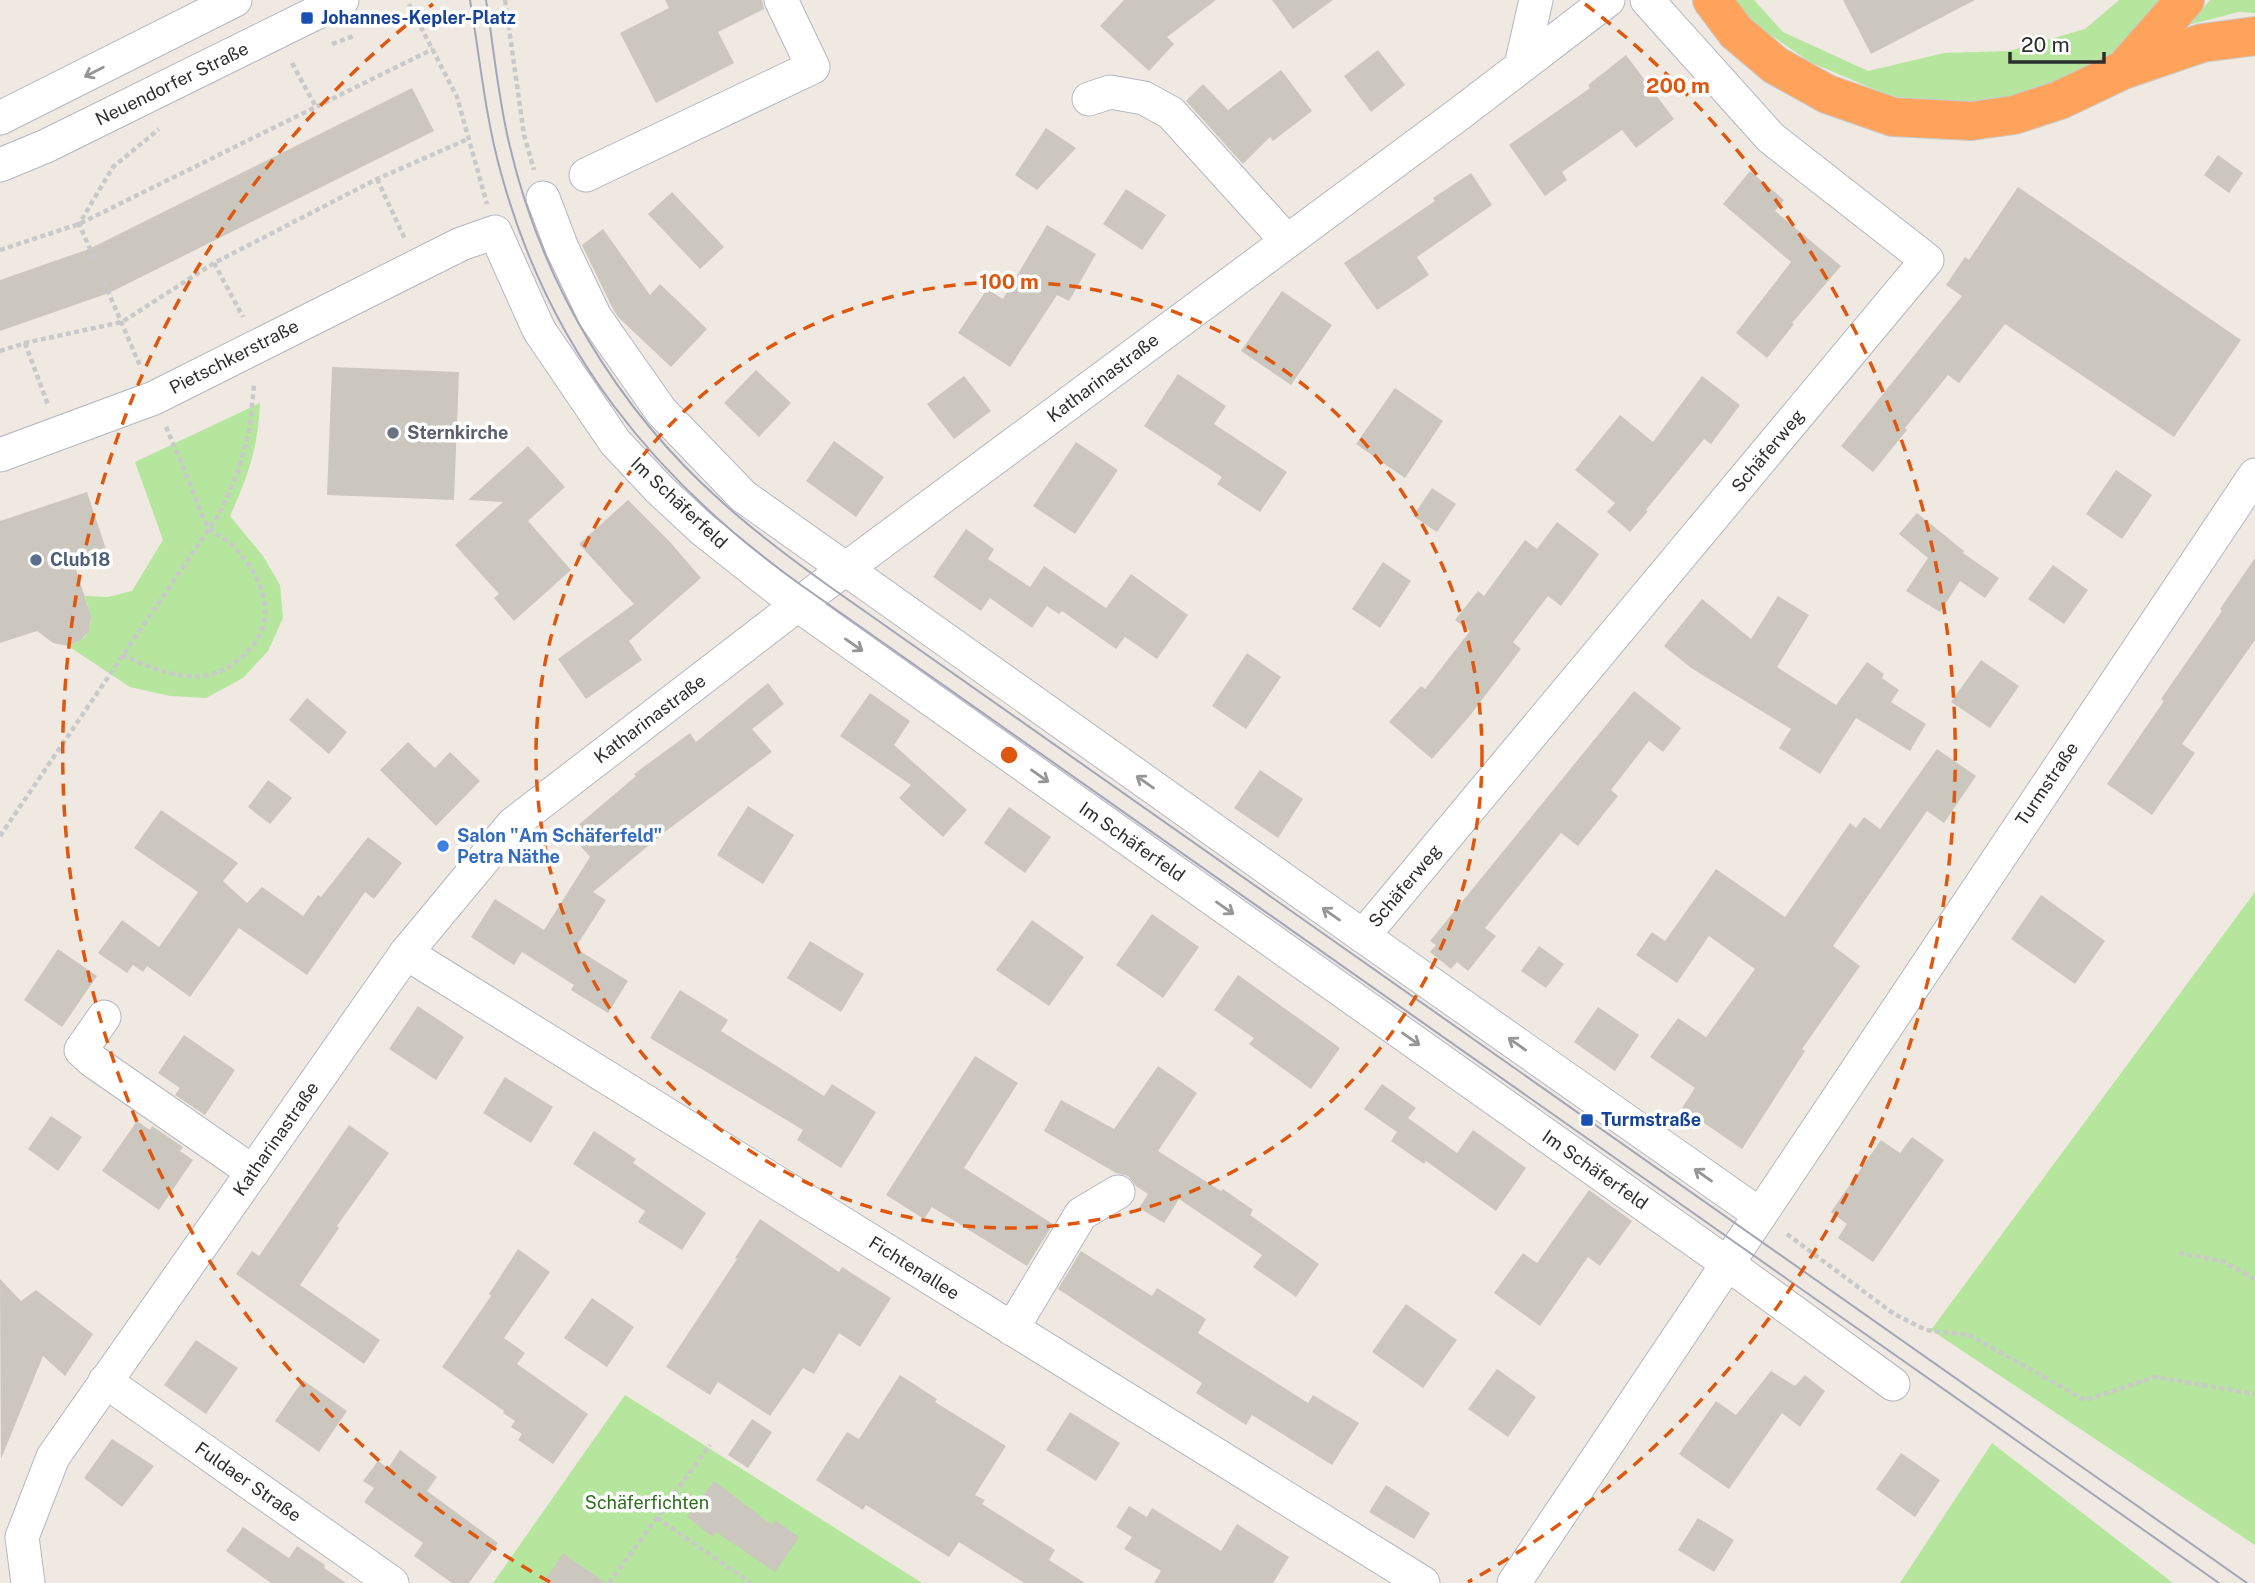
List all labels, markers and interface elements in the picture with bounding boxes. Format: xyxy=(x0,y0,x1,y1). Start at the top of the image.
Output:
place label: Johannes-Kepler-Platz xyxy=(321,7,516,28)
marker: Johannes-Kepler-Platz xyxy=(299,10,315,26)
scale bar xyxy=(2010,21,2104,65)
text: 20 m xyxy=(2021,32,2070,57)
street label: Neuendorfer Straße xyxy=(92,37,252,130)
one-way arrow xyxy=(84,65,105,79)
text: 200 m xyxy=(1646,73,1710,98)
text: 100 m xyxy=(979,269,1039,294)
street label: Pietschkerstraße xyxy=(166,315,302,398)
street label: Katharinastraße xyxy=(1043,329,1163,426)
street label: Schäferweg xyxy=(1727,405,1808,496)
place label: Sternkirche xyxy=(407,422,508,443)
marker: Sternkirche xyxy=(385,425,401,441)
street label: Im Schäferfeld xyxy=(627,453,732,553)
place label: Club18 xyxy=(50,549,110,570)
marker: Club18 xyxy=(28,552,44,568)
one-way arrow xyxy=(844,638,863,652)
street label: Katharinastraße xyxy=(590,670,710,767)
street label: Turmstraße xyxy=(2011,738,2082,829)
centre of rings xyxy=(997,743,1021,767)
one-way arrow xyxy=(1030,769,1049,783)
one-way arrow xyxy=(1136,775,1155,789)
street label: Im Schäferfeld xyxy=(1075,797,1189,886)
place label: Salon "Am Schäferfeld" Petra Näthe xyxy=(457,825,662,867)
marker: Salon "Am Schäferfeld" Petra Näthe xyxy=(435,838,451,854)
street label: Schäferweg xyxy=(1364,840,1445,931)
one-way arrow xyxy=(1215,901,1234,915)
one-way arrow xyxy=(1322,906,1341,921)
one-way arrow xyxy=(1401,1032,1420,1046)
one-way arrow xyxy=(1508,1037,1527,1051)
street label: Katharinastraße xyxy=(229,1078,323,1200)
place label: Turmstraße xyxy=(1601,1109,1701,1130)
marker: Turmstraße xyxy=(1579,1112,1595,1128)
street label: Im Schäferfeld xyxy=(1538,1125,1652,1214)
one-way arrow xyxy=(1694,1168,1713,1182)
street label: Fichtenallee xyxy=(865,1231,963,1304)
street label: Fuldaer Straße xyxy=(191,1437,305,1526)
park label: Schäferfichten xyxy=(585,1492,709,1513)

